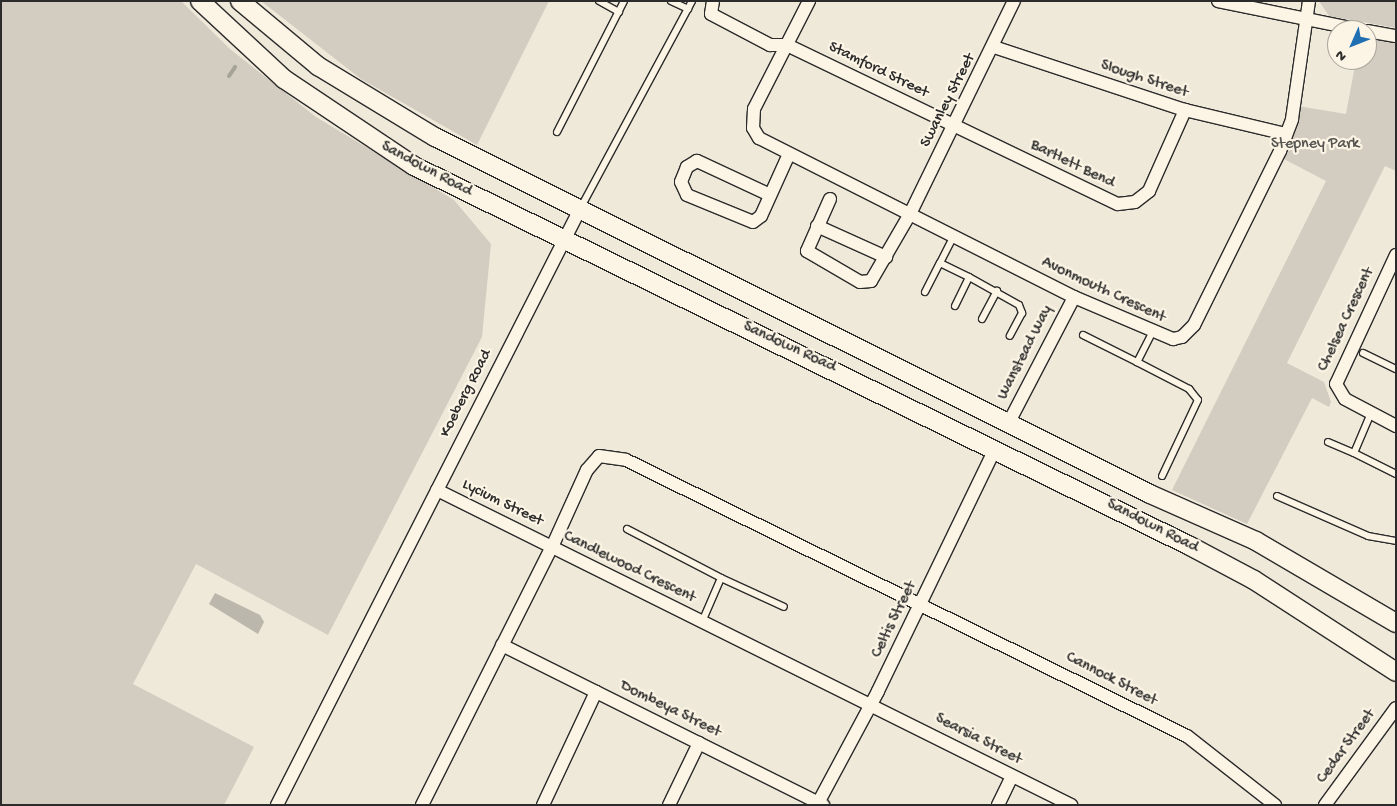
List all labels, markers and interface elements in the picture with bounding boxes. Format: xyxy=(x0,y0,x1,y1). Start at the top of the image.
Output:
north arrow xyxy=(1327,20,1377,70)
street label: Stamford Street xyxy=(825,39,931,103)
text: N xyxy=(1332,46,1351,64)
street label: Swanley Street xyxy=(917,51,981,151)
street label: Slough Street xyxy=(1098,57,1190,103)
park label: Stepney Park xyxy=(1271,135,1359,155)
street label: Bartlett Bend xyxy=(1027,136,1117,194)
street label: Sandown Road xyxy=(377,138,475,202)
street label: Avonmouth Crescent xyxy=(1038,254,1168,328)
street label: Chelsea Crescent xyxy=(1315,265,1379,375)
street label: Wanstead Way xyxy=(994,303,1058,403)
street label: Sandown Road xyxy=(739,318,839,378)
street label: Koeberg Road xyxy=(437,347,497,441)
street label: Lycium Street xyxy=(458,476,546,532)
street label: Sandown Road xyxy=(1103,496,1201,558)
street label: Candlewood Crescent xyxy=(560,528,698,608)
street label: Celtis Street xyxy=(868,579,922,661)
street label: Cannock Street xyxy=(1062,649,1160,711)
street label: Dombeya Street xyxy=(616,677,724,743)
street label: Cedar Street xyxy=(1314,706,1380,788)
street label: Searsia Street xyxy=(931,710,1025,770)

